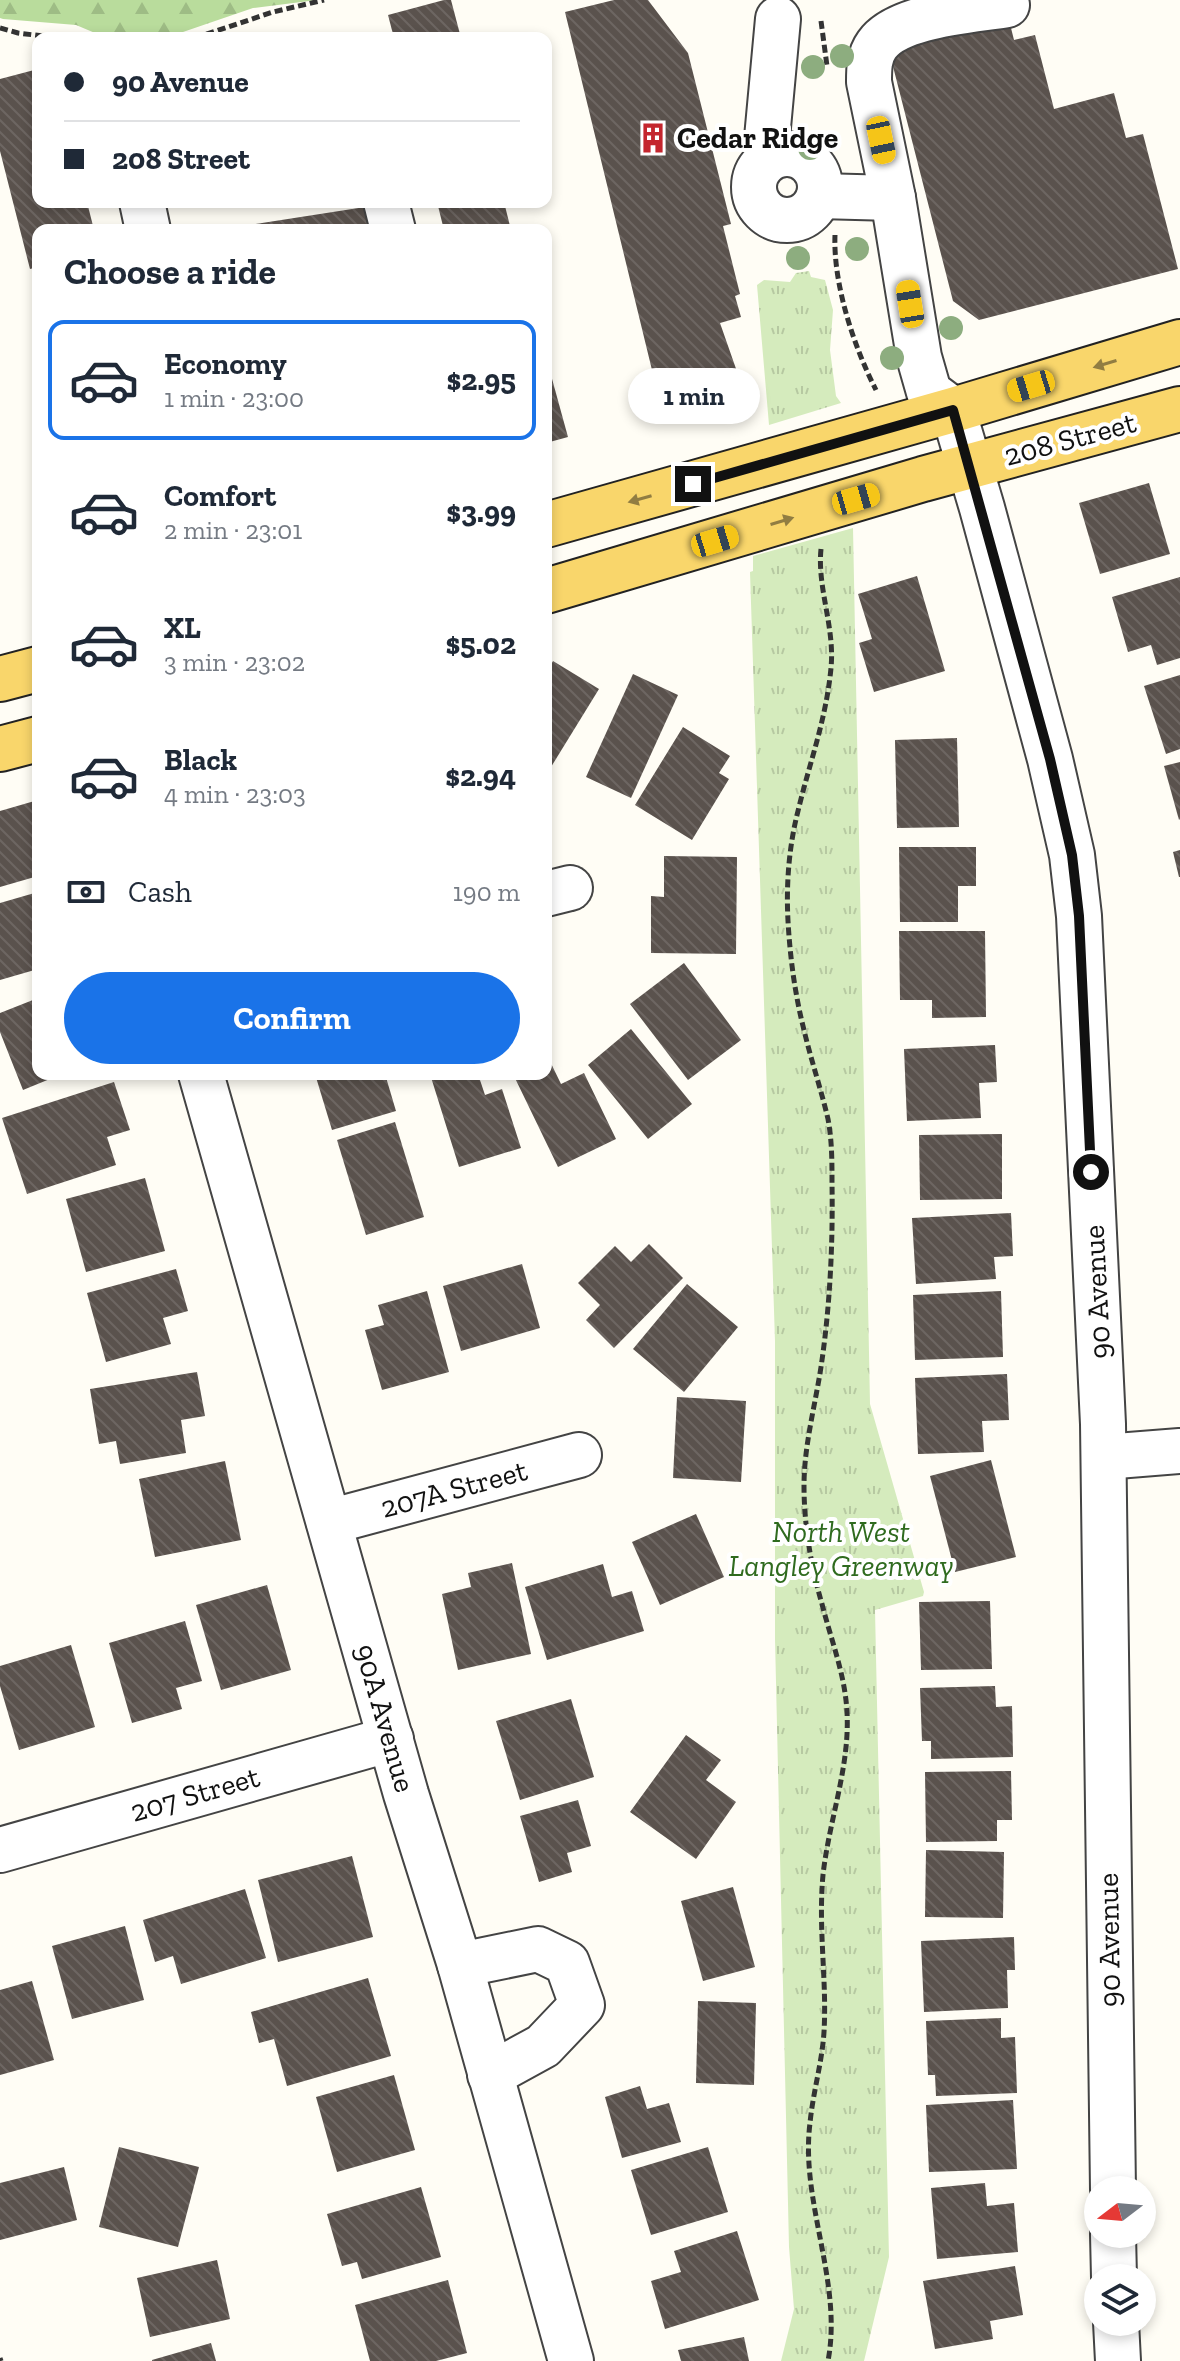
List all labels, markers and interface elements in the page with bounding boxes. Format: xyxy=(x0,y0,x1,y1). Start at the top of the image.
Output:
text: 90 Avenue xyxy=(112,64,249,100)
car xyxy=(864,114,898,166)
place label: Cedar Ridge xyxy=(677,120,838,156)
building icon: Cedar Ridge xyxy=(636,121,670,155)
text: 208 Street xyxy=(112,141,250,177)
text: Choose a ride xyxy=(64,250,276,293)
car xyxy=(894,278,926,330)
icon: car xyxy=(68,344,140,416)
text: Economy xyxy=(164,346,287,382)
one-way arrow xyxy=(1093,358,1117,371)
text: $2.95 xyxy=(447,362,516,398)
callout: 1 min xyxy=(627,368,759,424)
car xyxy=(1005,368,1057,404)
text: 1 min xyxy=(663,380,725,412)
text: 1 min · 23:00 xyxy=(164,382,304,414)
street label: 208 Street xyxy=(1000,404,1140,474)
route end xyxy=(675,466,711,502)
icon: car xyxy=(68,476,140,548)
text: Comfort xyxy=(164,478,276,514)
car xyxy=(830,481,882,517)
one-way arrow xyxy=(628,493,652,506)
text: $3.99 xyxy=(446,494,516,530)
text: 2 min · 23:01 xyxy=(164,514,302,546)
one-way arrow xyxy=(770,514,794,527)
car xyxy=(689,523,741,559)
icon: car xyxy=(68,608,140,680)
text: XL xyxy=(164,610,201,646)
text: $5.02 xyxy=(445,626,516,662)
text: 3 min · 23:02 xyxy=(164,646,305,678)
icon: car xyxy=(68,740,140,812)
text: Black xyxy=(164,742,237,778)
text: $2.94 xyxy=(445,758,516,794)
text: 4 min · 23:03 xyxy=(164,778,306,810)
icon: cash xyxy=(64,870,108,914)
text: Cash xyxy=(128,874,192,910)
text: 190 m xyxy=(453,876,520,908)
button: Confirm xyxy=(64,972,520,1064)
route start xyxy=(1073,1154,1109,1190)
street label: 90 Avenue xyxy=(1076,1224,1118,1360)
street label: 207A Street xyxy=(377,1452,531,1526)
park label: North West Langley Greenway xyxy=(728,1514,954,1584)
street label: 90A Avenue xyxy=(347,1640,423,1796)
street label: 207 Street xyxy=(126,1758,264,1830)
street label: 90 Avenue xyxy=(1090,1873,1128,2007)
north arrow xyxy=(1084,2176,1156,2248)
map controls xyxy=(1084,2176,1156,2336)
button: layers xyxy=(1084,2264,1156,2336)

